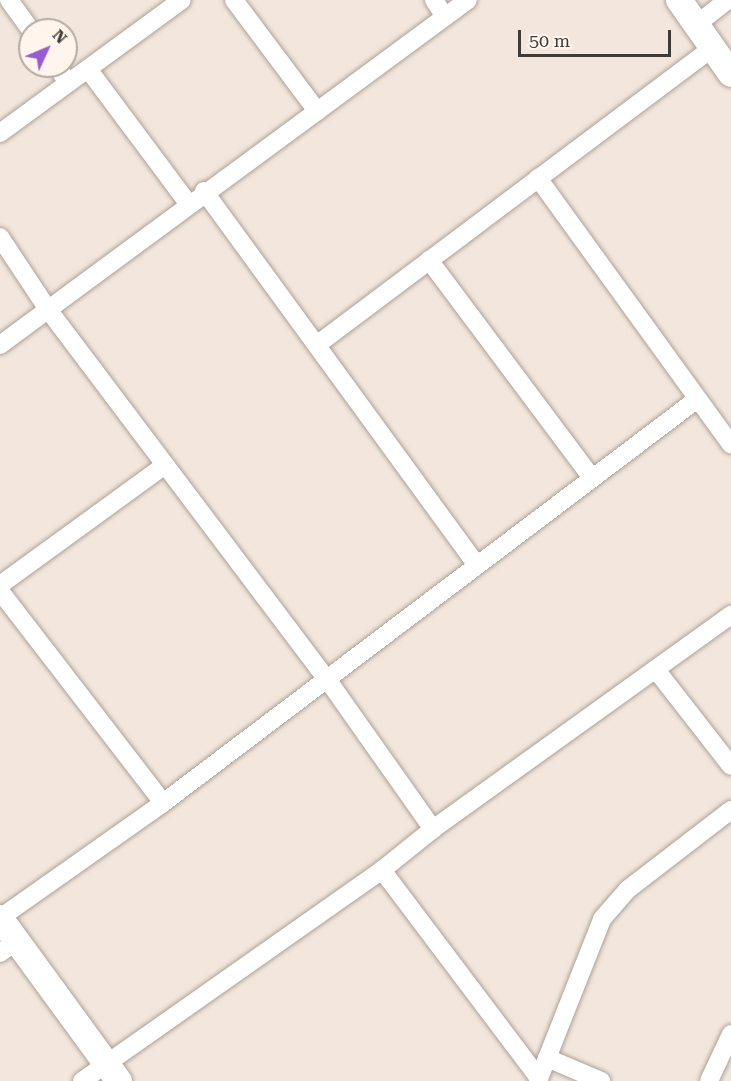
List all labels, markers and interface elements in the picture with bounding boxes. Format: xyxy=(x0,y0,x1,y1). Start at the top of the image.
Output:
north arrow xyxy=(18,18,78,78)
scale bar xyxy=(521,18,674,56)
text: N xyxy=(49,25,71,48)
text: 50 m xyxy=(529,30,570,51)

